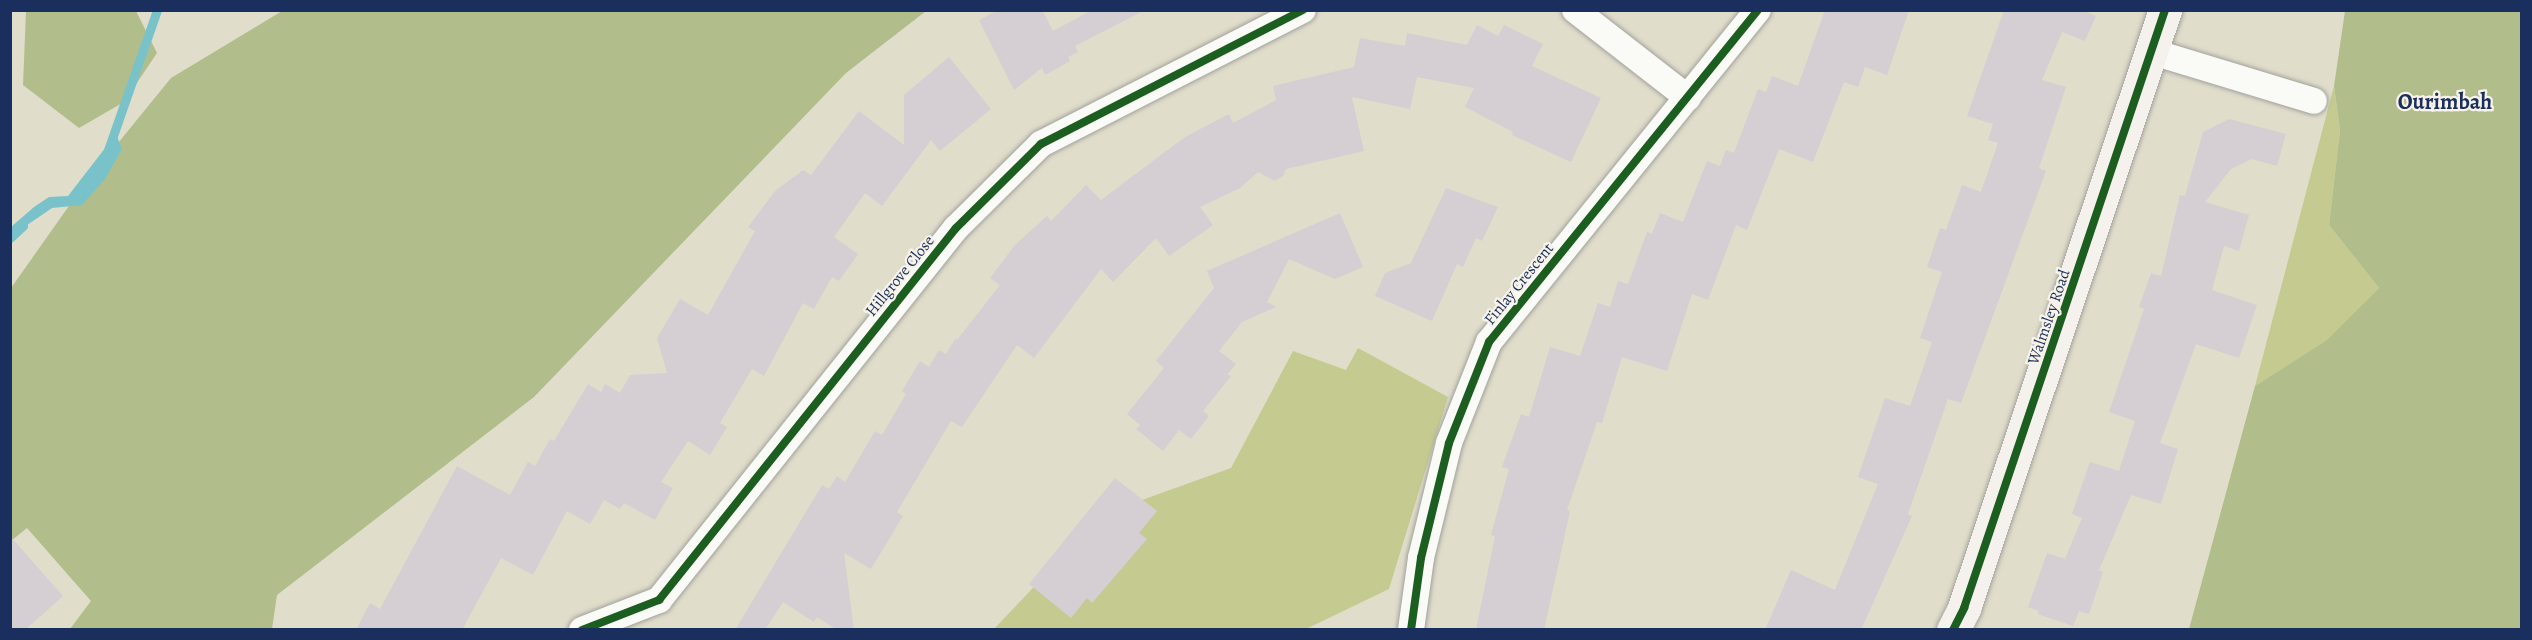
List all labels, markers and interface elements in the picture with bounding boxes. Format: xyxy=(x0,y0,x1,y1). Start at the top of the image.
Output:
district label: Ourimbah xyxy=(2398,90,2492,116)
street label: Hillgrove Close xyxy=(862,232,938,320)
street label: Finlay Crescent xyxy=(1480,239,1558,329)
street label: Walmsley Road xyxy=(2024,267,2074,367)

